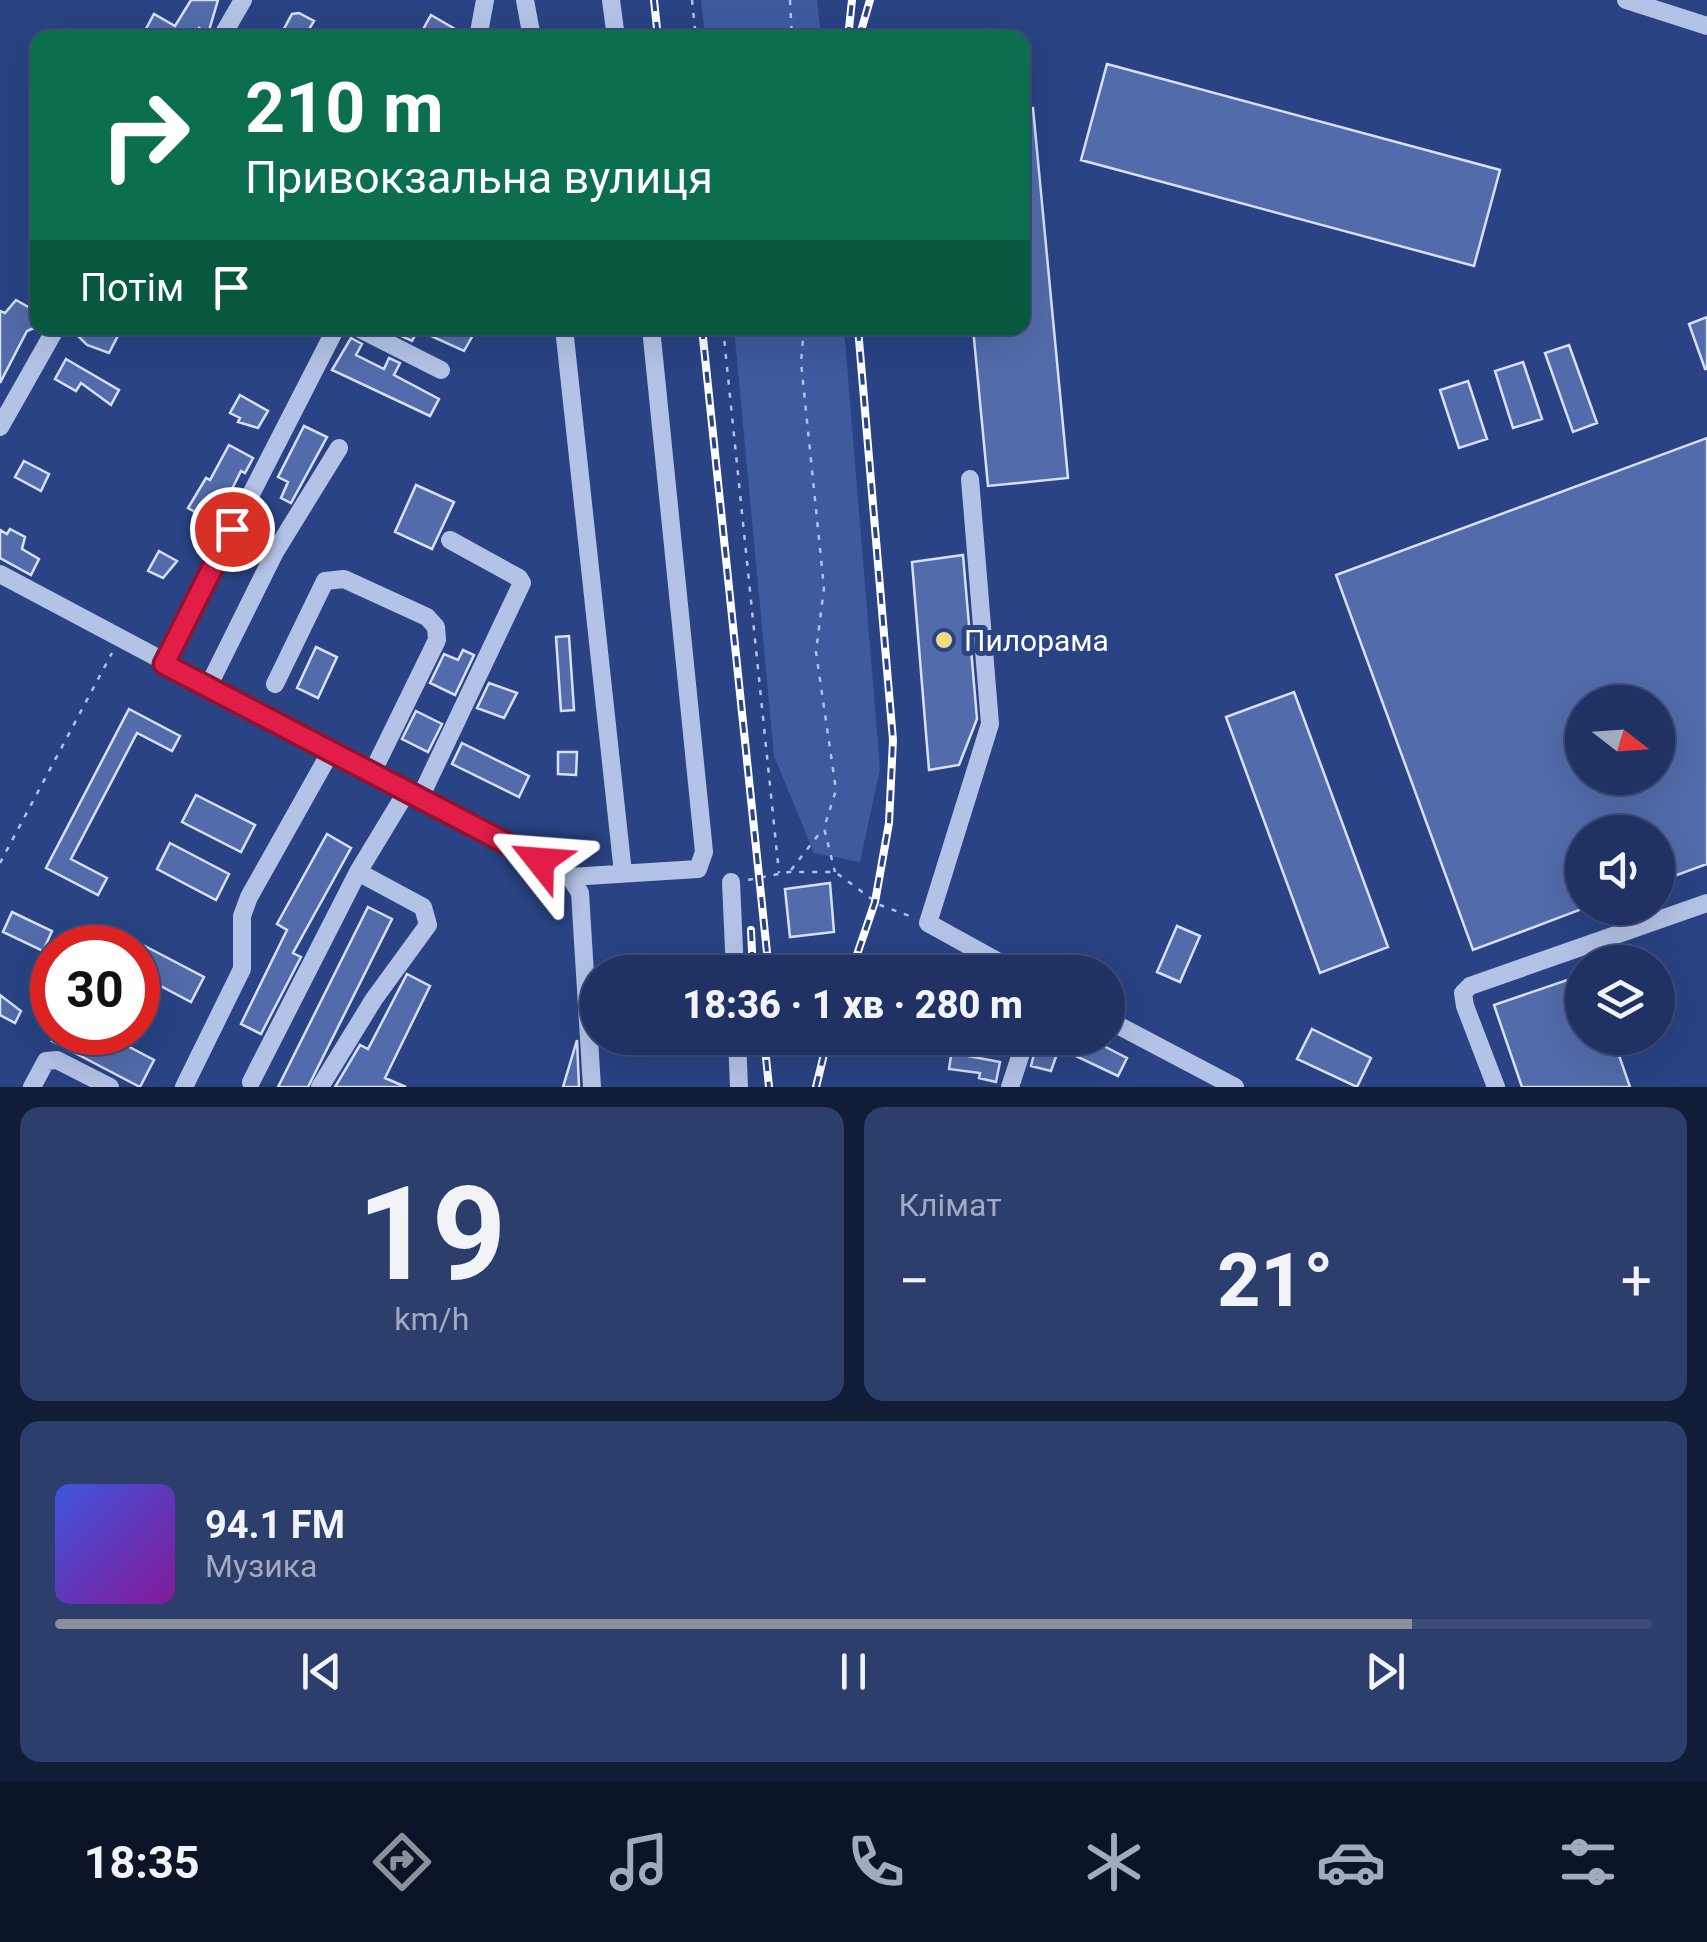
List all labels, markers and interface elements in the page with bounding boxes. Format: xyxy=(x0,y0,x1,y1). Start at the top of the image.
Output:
text: 210 m xyxy=(245,67,444,149)
icon: right xyxy=(80,70,210,200)
text: Привокзальна вулиця xyxy=(245,151,713,204)
icon: arrive xyxy=(204,260,259,315)
text: Потім xyxy=(80,266,184,310)
pin xyxy=(190,487,275,572)
icon: arrive xyxy=(205,502,260,557)
place label: Пилорама xyxy=(964,623,1109,658)
marker: Пилорама xyxy=(933,629,955,651)
north arrow xyxy=(1565,685,1675,795)
map controls xyxy=(1565,685,1675,1055)
position arrow xyxy=(488,809,592,913)
button: sound xyxy=(1565,815,1675,925)
speed limit sign: 30 xyxy=(30,925,160,1055)
button: layers xyxy=(1565,945,1675,1055)
text: 18:36 · 1 хв · 280 m xyxy=(682,983,1023,1027)
text: 19 xyxy=(357,1158,506,1311)
text: Клімат xyxy=(899,1186,1002,1224)
text: 21° xyxy=(1217,1236,1333,1324)
text: − xyxy=(899,1249,930,1313)
text: + xyxy=(1621,1249,1652,1313)
text: km/h xyxy=(394,1300,469,1338)
text: 94.1 FM xyxy=(205,1503,345,1547)
text: Музика xyxy=(205,1547,318,1585)
icon: previous xyxy=(294,1644,349,1699)
icon: pause xyxy=(826,1644,881,1699)
icon: next xyxy=(1358,1644,1413,1699)
icon: directions xyxy=(367,1827,437,1897)
icon: music xyxy=(604,1827,674,1897)
icon: phone xyxy=(841,1827,911,1897)
icon: climate xyxy=(1079,1827,1149,1897)
icon: car xyxy=(1316,1827,1386,1897)
icon: filters xyxy=(1553,1827,1623,1897)
text: 18:35 xyxy=(84,1836,200,1889)

